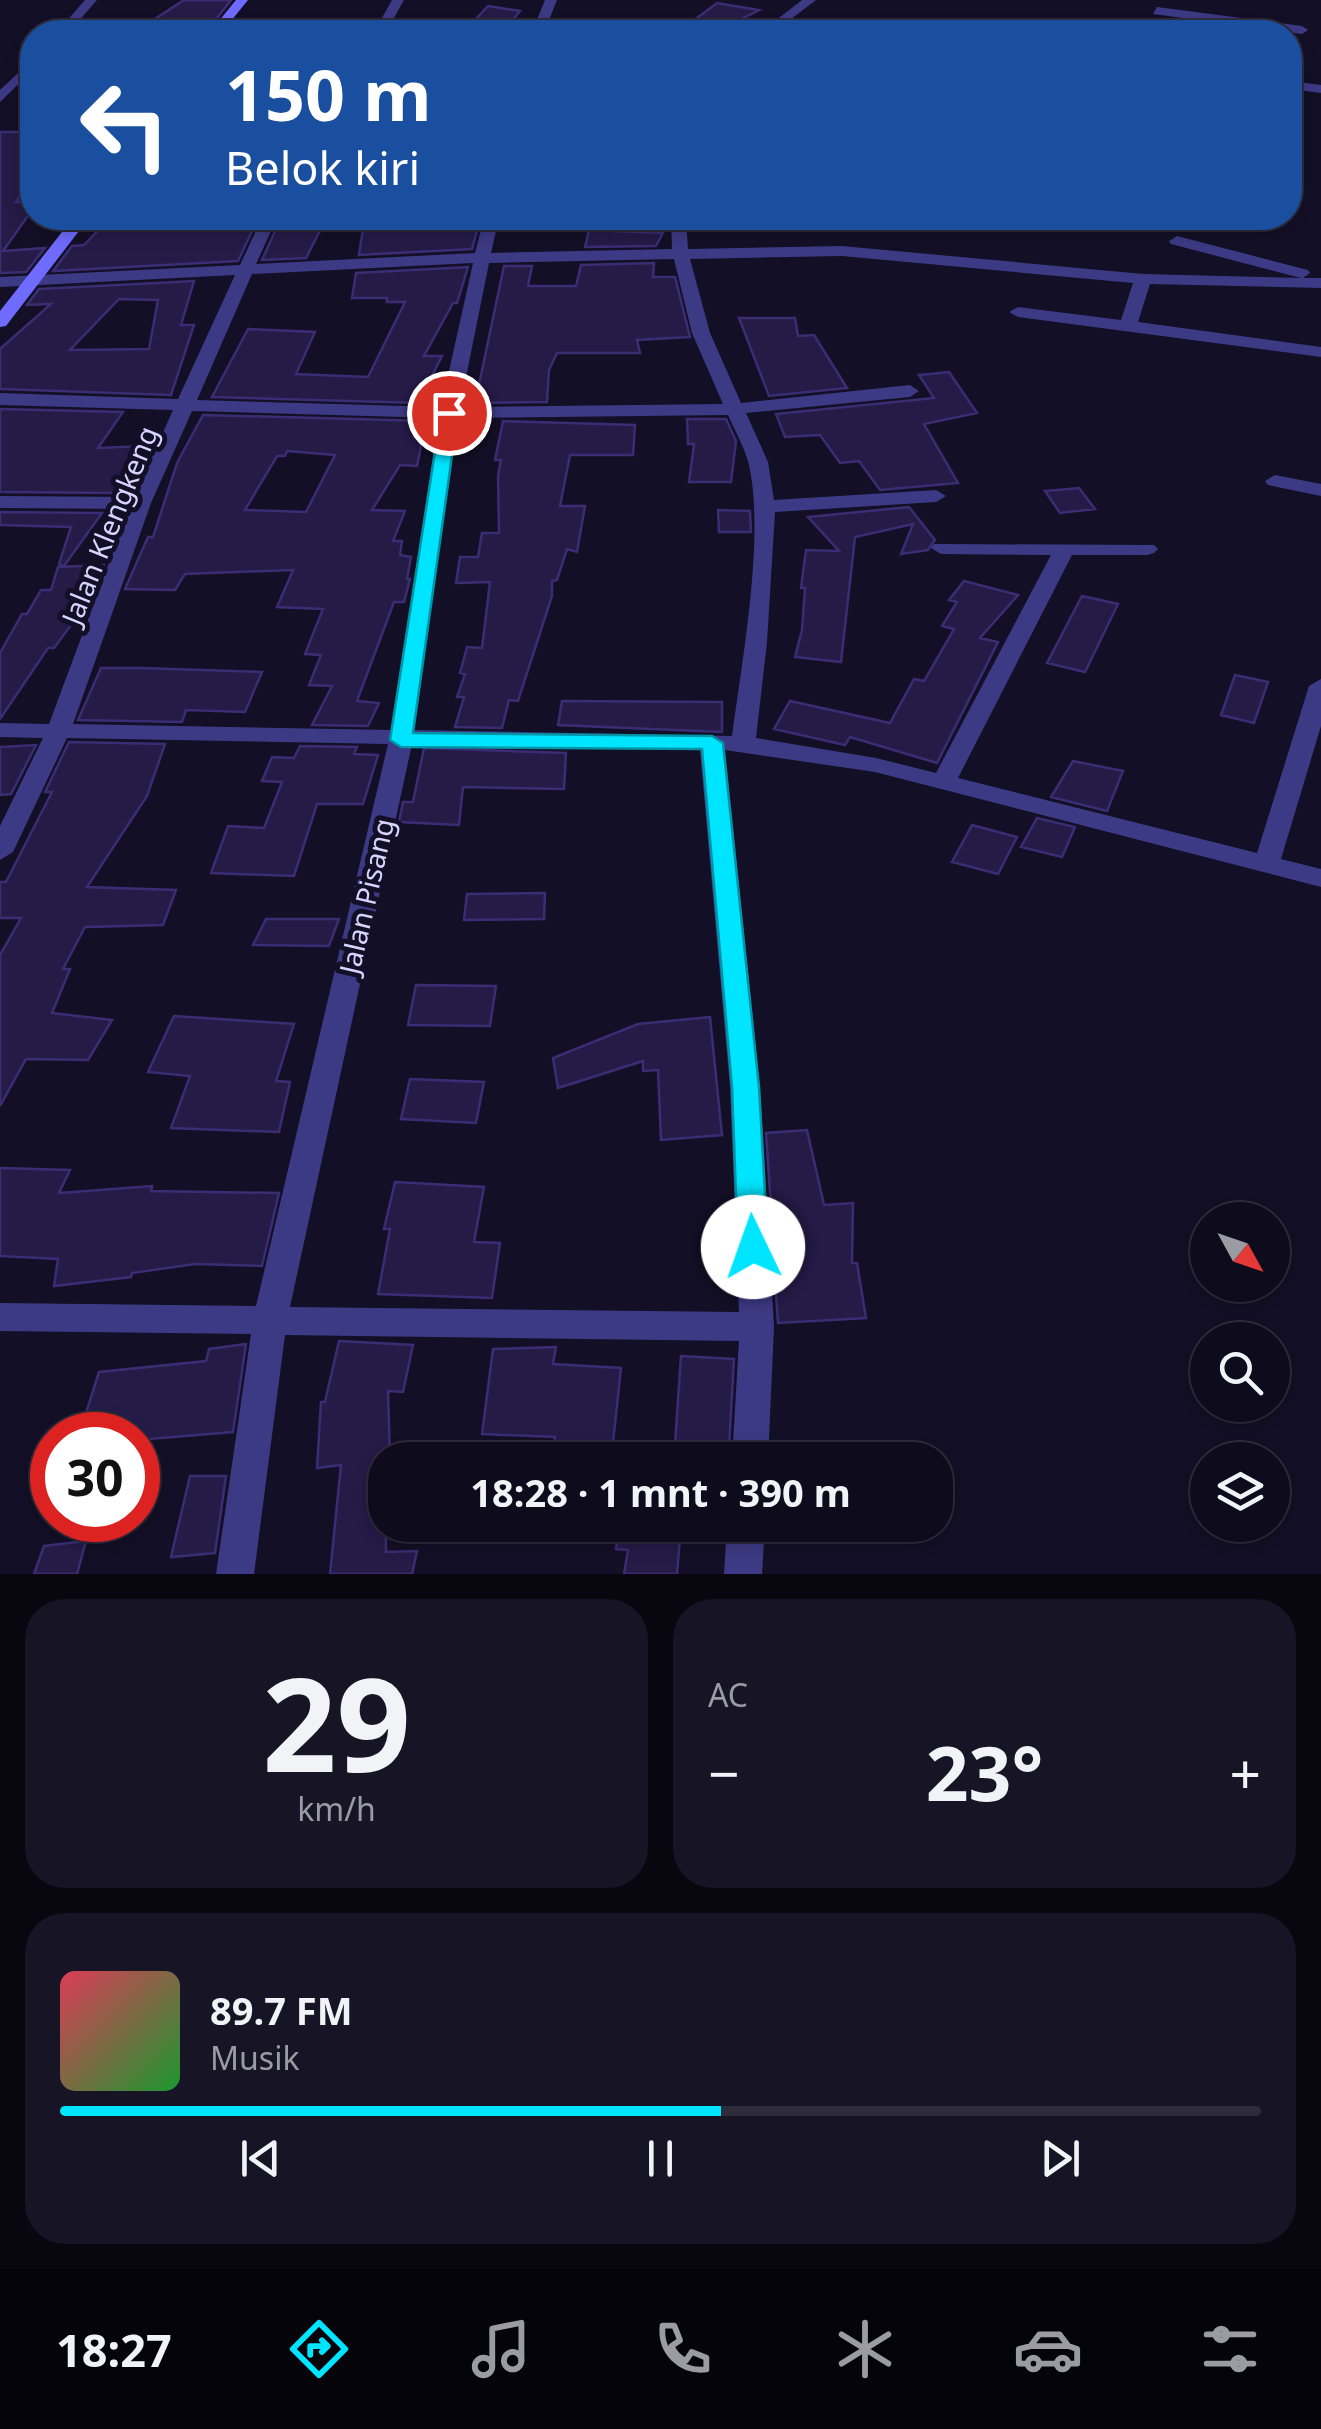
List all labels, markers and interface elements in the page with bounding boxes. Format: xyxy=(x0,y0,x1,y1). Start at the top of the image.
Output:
text: 150 m xyxy=(225,46,432,142)
icon: left xyxy=(60,60,190,190)
text: Belok kiri xyxy=(225,137,420,198)
pin xyxy=(407,371,492,456)
icon: arrive xyxy=(422,386,477,441)
street label: Jalan Klengkeng xyxy=(51,420,166,633)
street label: Jalan Pisang xyxy=(329,814,402,981)
position arrow xyxy=(701,1195,805,1299)
north arrow xyxy=(1190,1202,1290,1302)
map controls xyxy=(1190,1202,1290,1542)
button: search xyxy=(1190,1322,1290,1422)
speed limit sign: 30 xyxy=(30,1412,160,1542)
button: layers xyxy=(1190,1442,1290,1542)
text: 18:28 · 1 mnt · 390 m xyxy=(470,1466,851,1518)
text: 29 xyxy=(262,1633,411,1810)
text: AC xyxy=(708,1673,748,1716)
text: 23° xyxy=(926,1721,1043,1823)
text: − xyxy=(708,1735,739,1810)
text: + xyxy=(1230,1735,1261,1810)
text: km/h xyxy=(297,1787,376,1830)
text: 89.7 FM xyxy=(210,1984,352,2036)
text: Musik xyxy=(210,2036,299,2079)
icon: previous xyxy=(233,2131,288,2186)
icon: pause xyxy=(633,2131,688,2186)
icon: next xyxy=(1033,2131,1088,2186)
icon: directions xyxy=(284,2314,354,2384)
icon: music xyxy=(466,2314,536,2384)
icon: phone xyxy=(648,2314,718,2384)
icon: climate xyxy=(830,2314,900,2384)
icon: car xyxy=(1013,2314,1083,2384)
icon: filters xyxy=(1195,2314,1265,2384)
text: 18:27 xyxy=(56,2319,172,2380)

